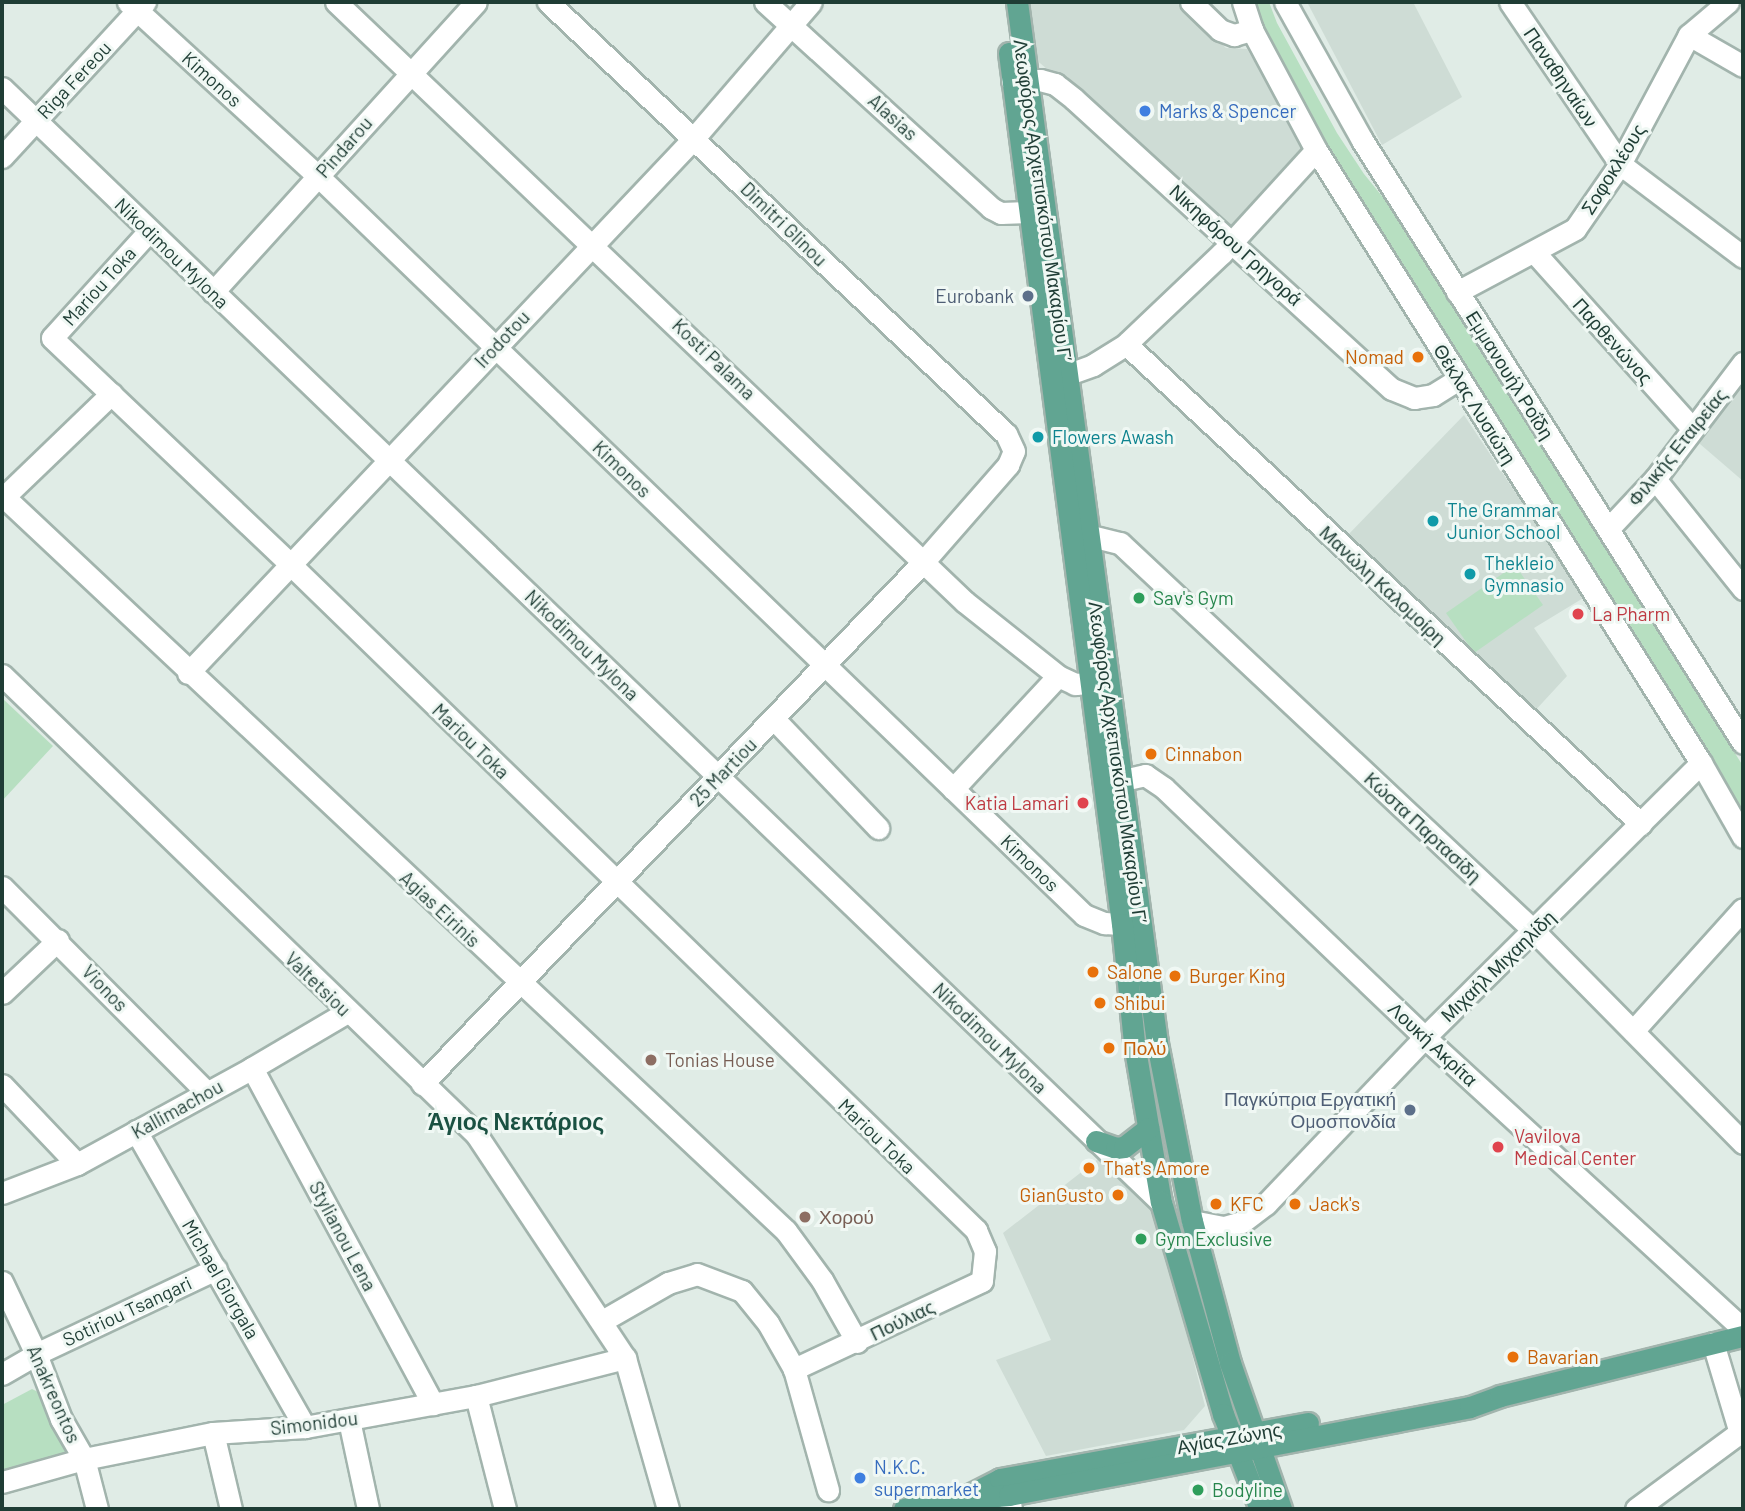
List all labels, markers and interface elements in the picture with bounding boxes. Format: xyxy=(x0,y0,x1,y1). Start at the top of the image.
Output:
street label: Παναθηναίων xyxy=(1519,23,1603,131)
street label: Riga Fereou xyxy=(32,36,116,124)
street label: Λεωφόρος Αρχιεπισκόπου Μακαρίου Γ’ xyxy=(1009,38,1077,362)
street label: Kimonos xyxy=(178,46,246,112)
street label: Alasias xyxy=(864,89,922,145)
place label: Marks & Spencer xyxy=(1159,100,1296,122)
marker: Marks & Spencer xyxy=(1137,103,1153,119)
street label: Pindarou xyxy=(311,112,377,182)
street label: Σοφοκλέους xyxy=(1576,119,1650,219)
street label: Dimitri Glinou xyxy=(736,177,832,271)
street label: Νικηφόρου Γρηγορά xyxy=(1165,180,1307,310)
street label: Nikodimou Mylona xyxy=(110,193,234,313)
street label: Mariou Toka xyxy=(58,242,140,330)
place label: Eurobank xyxy=(935,285,1014,307)
marker: Eurobank xyxy=(1020,288,1036,304)
street label: Παρθενώνος xyxy=(1568,293,1658,389)
street label: Irodotou xyxy=(470,306,534,372)
street label: Εμμανουήλ Ροΐδη xyxy=(1461,306,1559,444)
street label: Kosti Palama xyxy=(668,314,760,404)
street label: Θέκλας Λυσιώτη xyxy=(1429,340,1521,468)
place label: Nomad xyxy=(1345,346,1404,368)
marker: Nomad xyxy=(1410,349,1426,365)
street label: Φιλικής Εταιρείας xyxy=(1623,384,1731,510)
place label: Flowers Awash xyxy=(1052,426,1174,448)
marker: Flowers Awash xyxy=(1030,429,1046,445)
street label: Kimonos xyxy=(588,436,656,502)
place label: The Grammar Junior School xyxy=(1447,499,1560,543)
marker: The Grammar Junior School xyxy=(1425,513,1441,529)
street label: Μανώλη Καλομοίρη xyxy=(1315,521,1451,649)
place label: Thekleio Gymnasio xyxy=(1484,552,1564,596)
marker: Thekleio Gymnasio xyxy=(1462,566,1478,582)
street label: Nikodimou Mylona xyxy=(520,585,644,705)
place label: Sav's Gym xyxy=(1153,587,1234,609)
marker: Sav's Gym xyxy=(1131,590,1147,606)
street label: Λεωφόρος Αρχιεπισκόπου Μακαρίου Γ’ xyxy=(1084,600,1152,924)
place label: La Pharm xyxy=(1592,603,1670,625)
marker: La Pharm xyxy=(1570,606,1586,622)
street label: Mariou Toka xyxy=(428,699,514,783)
street label: 25 Martiou xyxy=(685,733,761,811)
place label: Cinnabon xyxy=(1165,743,1242,765)
marker: Cinnabon xyxy=(1143,746,1159,762)
street label: Κώστα Παρτασίδη xyxy=(1360,767,1486,887)
place label: Katia Lamari xyxy=(965,792,1069,814)
marker: Katia Lamari xyxy=(1075,795,1091,811)
street label: Kimonos xyxy=(996,830,1064,896)
street label: Agias Eirinis xyxy=(395,866,485,952)
street label: Μιχαήλ Μιχαηλίδη xyxy=(1436,906,1560,1026)
street label: Valtetsiou xyxy=(280,947,356,1021)
street label: Vionos xyxy=(77,960,133,1016)
place label: Salone xyxy=(1107,961,1163,983)
marker: Salone xyxy=(1085,964,1101,980)
place label: Burger King xyxy=(1189,965,1285,987)
marker: Burger King xyxy=(1167,968,1183,984)
street label: Nikodimou Mylona xyxy=(928,978,1052,1098)
place label: Shibui xyxy=(1114,992,1166,1014)
marker: Shibui xyxy=(1092,995,1108,1011)
street label: Λουκή Ακρίτα xyxy=(1384,997,1482,1091)
place label: Πολύ xyxy=(1123,1037,1166,1059)
marker: Πολύ xyxy=(1101,1040,1117,1056)
place label: Tonias House xyxy=(665,1049,775,1071)
marker: Tonias House xyxy=(643,1052,659,1068)
street label: Kallimachou xyxy=(127,1075,227,1143)
place label: Παγκύπρια Εργατική Ομοσπονδία xyxy=(1224,1088,1396,1132)
street label: Mariou Toka xyxy=(834,1094,920,1178)
marker: Παγκύπρια Εργατική Ομοσπονδία xyxy=(1402,1102,1418,1118)
district label: Άγιος Νεκτάριος xyxy=(428,1107,604,1135)
place label: Vavilova Medical Center xyxy=(1514,1125,1636,1169)
marker: Vavilova Medical Center xyxy=(1488,1137,1508,1157)
place label: That's Amore xyxy=(1103,1157,1210,1179)
marker: That's Amore xyxy=(1081,1160,1097,1176)
street label: Stylianou Lena xyxy=(305,1177,381,1295)
place label: GianGusto xyxy=(1020,1184,1104,1206)
marker: GianGusto xyxy=(1110,1187,1126,1203)
place label: KFC xyxy=(1230,1193,1264,1215)
place label: Jack's xyxy=(1309,1193,1360,1215)
marker: KFC xyxy=(1208,1196,1224,1212)
marker: Jack's xyxy=(1287,1196,1303,1212)
place label: Χορού xyxy=(819,1206,874,1228)
marker: Χορού xyxy=(797,1209,813,1225)
street label: Michael Giorgala xyxy=(178,1215,264,1343)
place label: Gym Exclusive xyxy=(1155,1228,1272,1250)
marker: Gym Exclusive xyxy=(1133,1231,1149,1247)
street label: Sotiriou Tsangari xyxy=(59,1271,195,1351)
street label: Πούλιας xyxy=(866,1295,938,1345)
street label: Anakreontos xyxy=(22,1342,86,1446)
place label: Bavarian xyxy=(1527,1346,1599,1368)
marker: Bavarian xyxy=(1505,1349,1521,1365)
street label: Simonidou xyxy=(269,1406,359,1440)
street label: Αγίας Ζώνης xyxy=(1175,1418,1283,1458)
place label: N.K.C. supermarket xyxy=(874,1456,979,1500)
marker: N.K.C. supermarket xyxy=(852,1470,868,1486)
place label: Bodyline xyxy=(1212,1479,1283,1501)
marker: Bodyline xyxy=(1190,1482,1206,1498)

